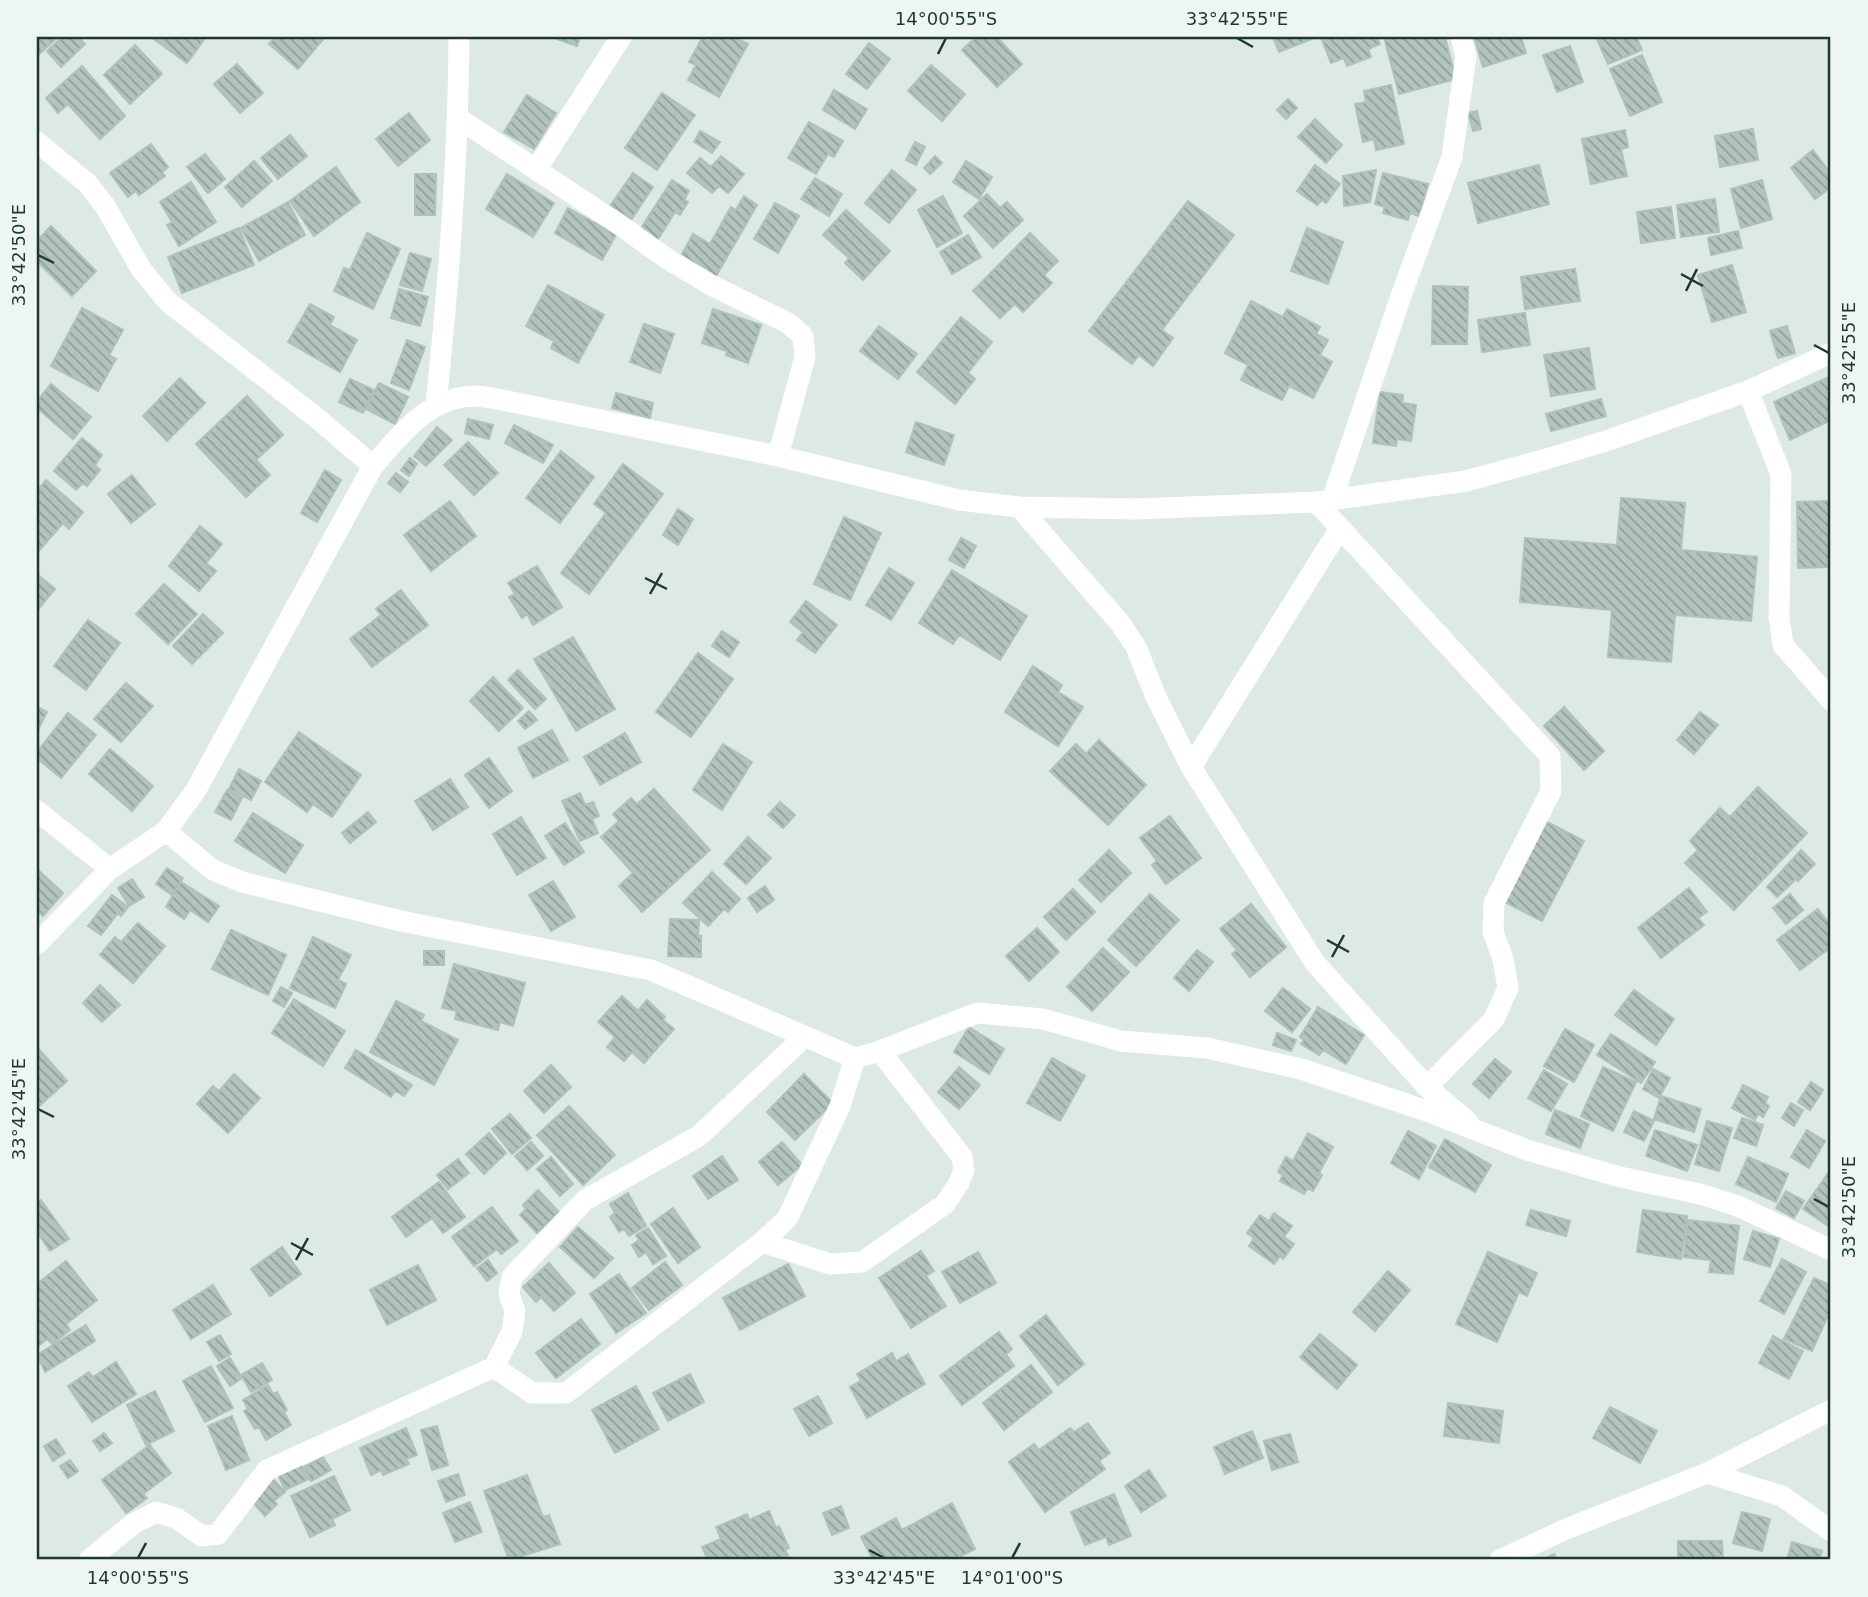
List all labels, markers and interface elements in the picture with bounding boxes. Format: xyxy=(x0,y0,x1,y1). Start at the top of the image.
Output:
text: 14°00'55"S xyxy=(895,8,997,29)
text: 33°42'55"E xyxy=(1186,8,1288,29)
text: 33°42'50"E xyxy=(8,204,29,306)
text: 33°42'55"E xyxy=(1838,302,1859,404)
text: 33°42'45"E xyxy=(8,1058,29,1160)
text: 33°42'50"E xyxy=(1838,1156,1859,1258)
text: 14°00'55"S xyxy=(87,1567,189,1588)
text: 33°42'45"E xyxy=(833,1567,935,1588)
text: 14°01'00"S xyxy=(961,1567,1063,1588)

